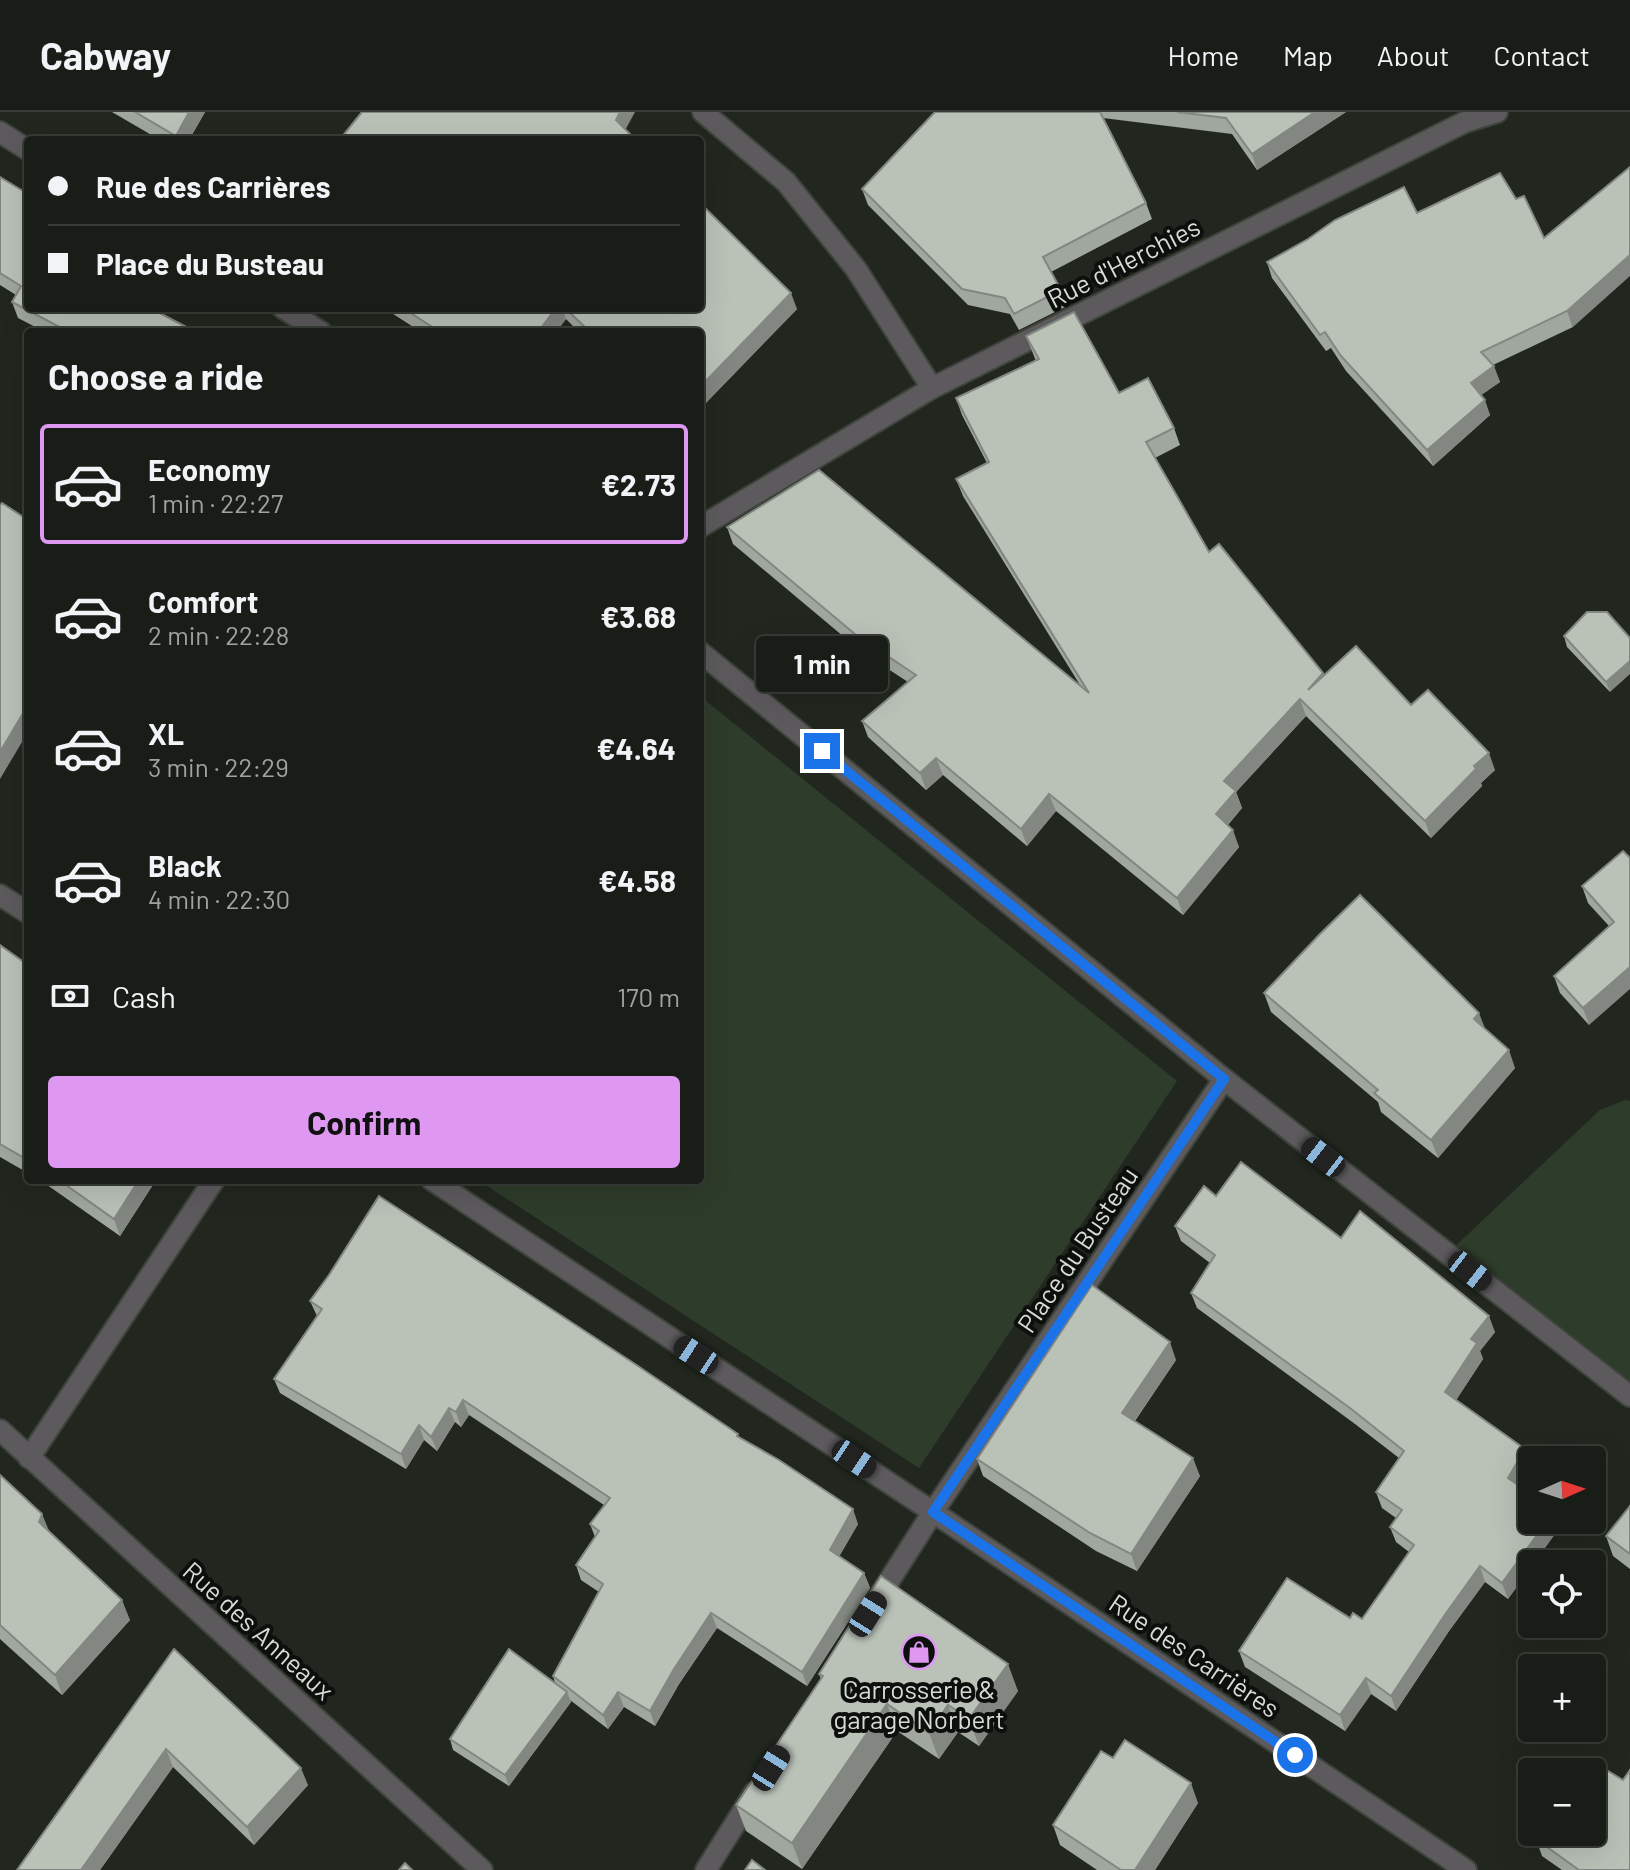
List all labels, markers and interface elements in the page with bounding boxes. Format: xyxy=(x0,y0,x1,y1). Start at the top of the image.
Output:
text: Cabway xyxy=(40,32,171,78)
text: Home xyxy=(1168,38,1239,72)
text: Map xyxy=(1283,38,1333,72)
text: About xyxy=(1377,38,1449,72)
text: Contact xyxy=(1493,38,1590,72)
text: Rue des Carrières xyxy=(96,168,331,204)
street label: Rue d'Herchies xyxy=(1042,210,1205,313)
text: Place du Busteau xyxy=(96,245,324,281)
text: Choose a ride xyxy=(48,354,264,397)
icon: car xyxy=(52,448,124,520)
text: Economy xyxy=(148,451,271,487)
text: €2.73 xyxy=(601,466,676,502)
text: 1 min · 22:27 xyxy=(148,487,283,518)
icon: car xyxy=(52,580,124,652)
text: Comfort xyxy=(148,583,258,619)
text: €3.68 xyxy=(600,598,676,634)
text: 2 min · 22:28 xyxy=(148,619,289,650)
callout: 1 min xyxy=(756,635,888,691)
text: 1 min xyxy=(794,648,850,679)
icon: car xyxy=(52,712,124,784)
text: XL xyxy=(148,715,184,751)
text: €4.64 xyxy=(596,730,676,766)
route end xyxy=(804,733,840,769)
text: 3 min · 22:29 xyxy=(148,751,289,782)
icon: car xyxy=(52,844,124,916)
text: Black xyxy=(148,847,222,883)
text: €4.58 xyxy=(598,862,676,898)
text: 4 min · 22:30 xyxy=(148,883,290,914)
icon: cash xyxy=(48,974,92,1018)
text: Cash xyxy=(112,978,176,1014)
text: 170 m xyxy=(617,981,680,1012)
button: Confirm xyxy=(48,1076,680,1168)
car xyxy=(1297,1133,1349,1181)
street label: Place du Busteau xyxy=(1010,1161,1144,1338)
car xyxy=(1444,1247,1496,1295)
car xyxy=(669,1332,723,1378)
car xyxy=(827,1436,881,1482)
north arrow xyxy=(1518,1446,1606,1534)
map controls xyxy=(1518,1446,1606,1846)
button: locate xyxy=(1518,1550,1606,1638)
street label: Rue des Anneaux xyxy=(178,1554,341,1705)
street label: Rue des Carrières xyxy=(1104,1586,1286,1723)
car xyxy=(845,1587,891,1641)
shop icon: Carrosserie & garage Norbert xyxy=(900,1633,938,1671)
button: + xyxy=(1518,1654,1606,1742)
place label: Carrosserie & garage Norbert xyxy=(833,1673,1005,1734)
route start xyxy=(1277,1737,1313,1773)
car xyxy=(748,1741,794,1795)
button: − xyxy=(1518,1758,1606,1846)

